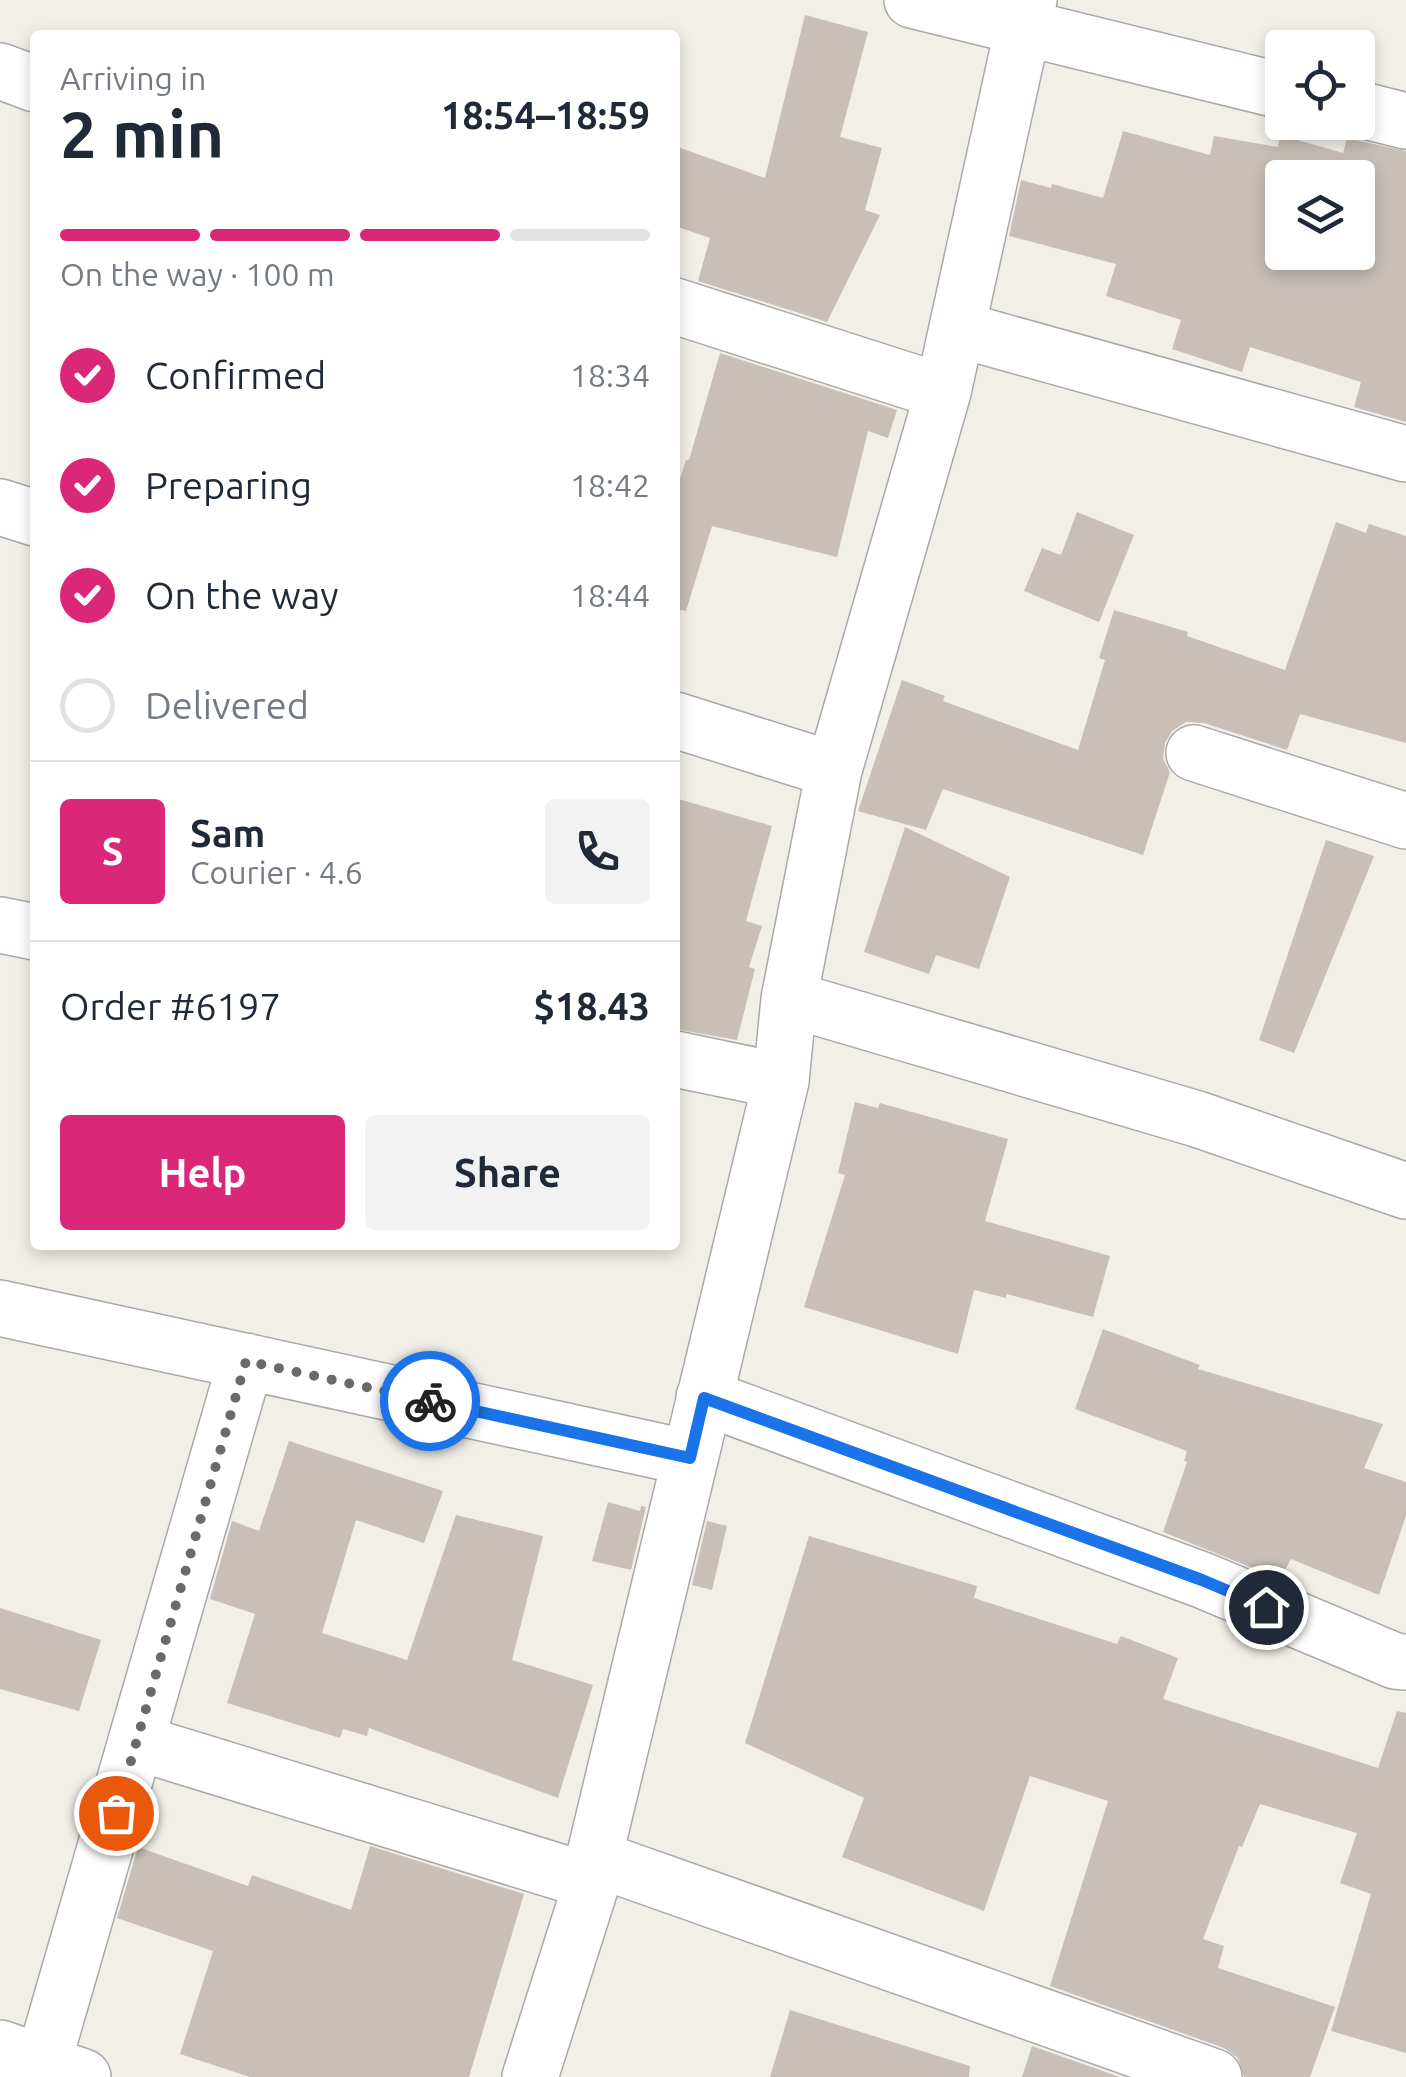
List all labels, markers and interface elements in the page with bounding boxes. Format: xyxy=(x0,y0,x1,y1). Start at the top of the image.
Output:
map controls xyxy=(1265,30,1375,270)
button: locate xyxy=(1265,30,1375,140)
text: Arriving in xyxy=(60,60,206,96)
text: 18:54–18:59 xyxy=(441,94,650,136)
text: 2 min xyxy=(60,97,224,170)
button: layers xyxy=(1265,160,1375,270)
text: On the way · 100 m xyxy=(60,256,335,292)
icon: check xyxy=(60,348,115,403)
text: Confirmed xyxy=(145,354,326,396)
text: 18:34 xyxy=(570,357,650,393)
icon: check xyxy=(60,458,115,513)
text: Preparing xyxy=(145,464,312,506)
text: 18:42 xyxy=(570,467,650,503)
icon: check xyxy=(60,568,115,623)
text: On the way xyxy=(145,574,338,616)
text: 18:44 xyxy=(570,577,650,613)
text: Delivered xyxy=(145,684,309,726)
button: phone xyxy=(545,799,650,904)
text: Sam xyxy=(190,812,265,854)
text: S xyxy=(102,830,123,872)
text: Courier · 4.6 xyxy=(190,854,363,890)
text: Order #6197 xyxy=(60,985,281,1027)
text: $18.43 xyxy=(533,985,650,1027)
button: Help xyxy=(60,1115,345,1230)
button: Share xyxy=(365,1115,650,1230)
courier xyxy=(380,1351,480,1451)
icon: bike xyxy=(403,1374,458,1429)
pin xyxy=(1224,1565,1309,1650)
icon: home xyxy=(1239,1580,1294,1635)
pin xyxy=(74,1771,159,1856)
icon: bag xyxy=(89,1786,144,1841)

